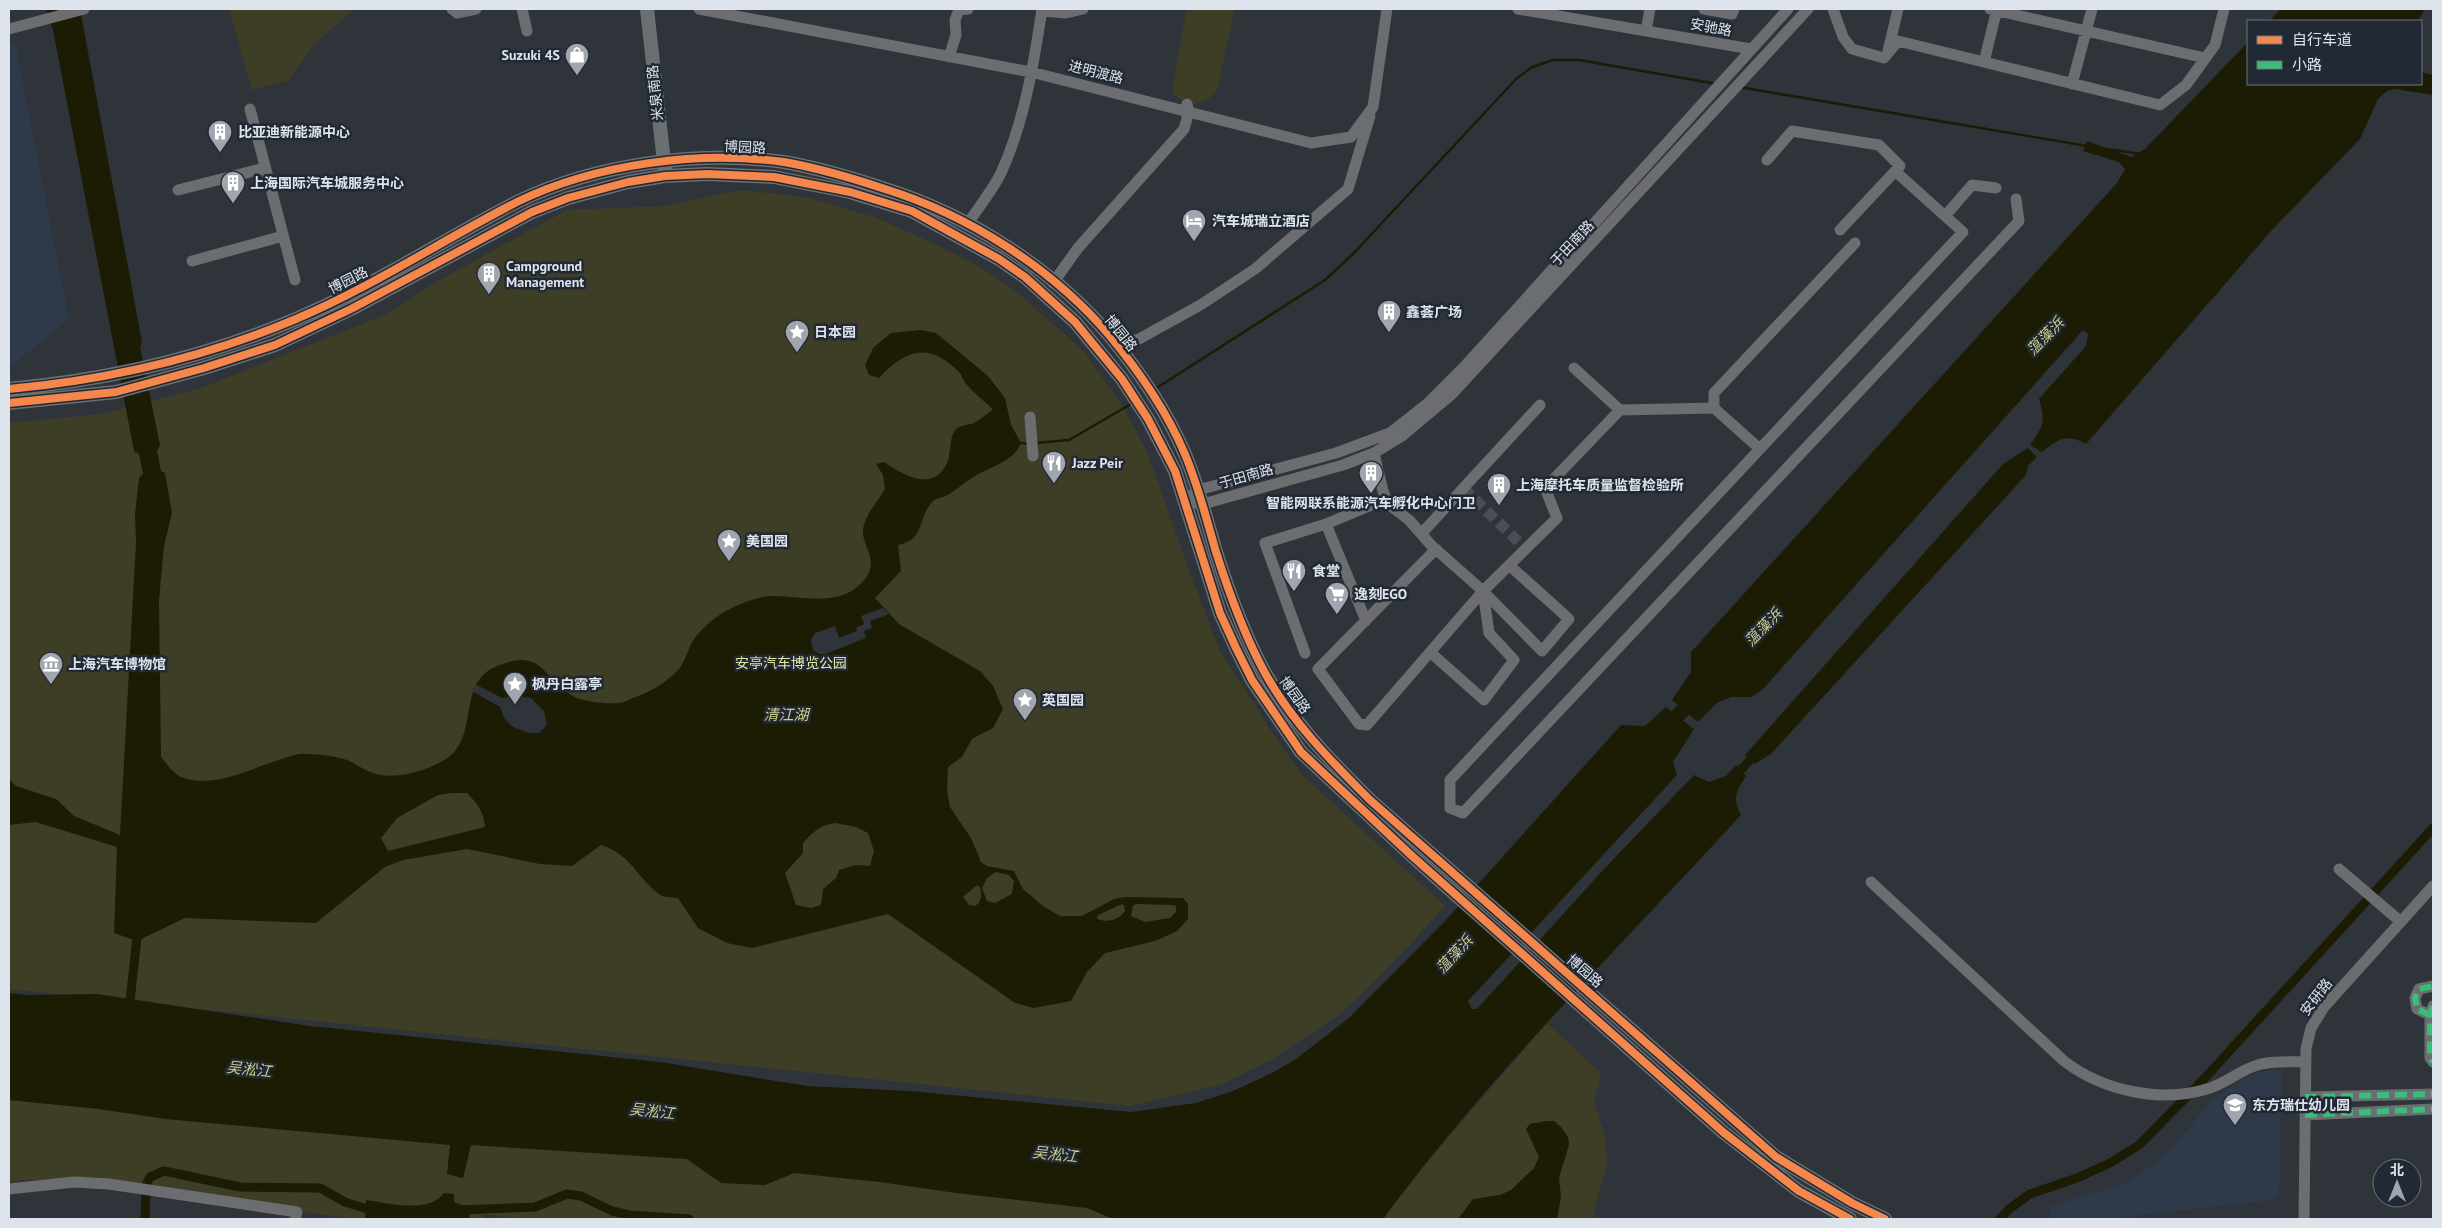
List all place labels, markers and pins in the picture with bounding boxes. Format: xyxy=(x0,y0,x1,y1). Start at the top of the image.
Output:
shop icon: Suzuki 4S xyxy=(564,42,590,76)
place label: Suzuki 4S xyxy=(502,46,560,64)
building icon: 比亚迪新能源中心 xyxy=(207,119,233,153)
place label: 比亚迪新能源中心 xyxy=(238,123,350,141)
building icon: 上海国际汽车城服务中心 xyxy=(220,170,246,204)
place label: 上海国际汽车城服务中心 xyxy=(250,174,404,192)
hotel icon: 汽车城瑞立酒店 xyxy=(1181,208,1207,242)
place label: 汽车城瑞立酒店 xyxy=(1212,212,1310,230)
place label: Campground Management xyxy=(506,257,584,291)
building icon: Campground Management xyxy=(476,261,502,295)
building icon: 鑫荟广场 xyxy=(1376,299,1402,333)
place label: 鑫荟广场 xyxy=(1406,303,1462,321)
place icon: 日本园 xyxy=(784,319,810,353)
place label: 日本园 xyxy=(814,323,856,341)
restaurant icon: Jazz Peir xyxy=(1041,450,1067,484)
place label: Jazz Peir xyxy=(1071,454,1123,472)
building icon: 智能网联系能源汽车孵化中心门卫 xyxy=(1358,460,1384,494)
building icon: 上海摩托车质量监督检验所 xyxy=(1486,472,1512,506)
place label: 上海摩托车质量监督检验所 xyxy=(1516,476,1684,494)
place label: 智能网联系能源汽车孵化中心门卫 xyxy=(1266,494,1476,512)
place icon: 美国园 xyxy=(716,528,742,562)
place label: 美国园 xyxy=(746,532,788,550)
restaurant icon: 食堂 xyxy=(1281,558,1307,592)
place label: 食堂 xyxy=(1312,562,1340,580)
supermarket icon: 逸刻EGO xyxy=(1324,581,1350,615)
place label: 逸刻EGO xyxy=(1354,585,1407,603)
museum icon: 上海汽车博物馆 xyxy=(38,651,64,685)
place label: 上海汽车博物馆 xyxy=(68,655,166,673)
place icon: 枫丹白露亭 xyxy=(502,671,528,705)
place label: 枫丹白露亭 xyxy=(532,675,602,693)
place icon: 英国园 xyxy=(1012,687,1038,721)
place label: 英国园 xyxy=(1042,691,1084,709)
school or university icon: 东方瑞仕幼儿园 xyxy=(2222,1092,2248,1126)
place label: 东方瑞仕幼儿园 xyxy=(2252,1096,2350,1114)

